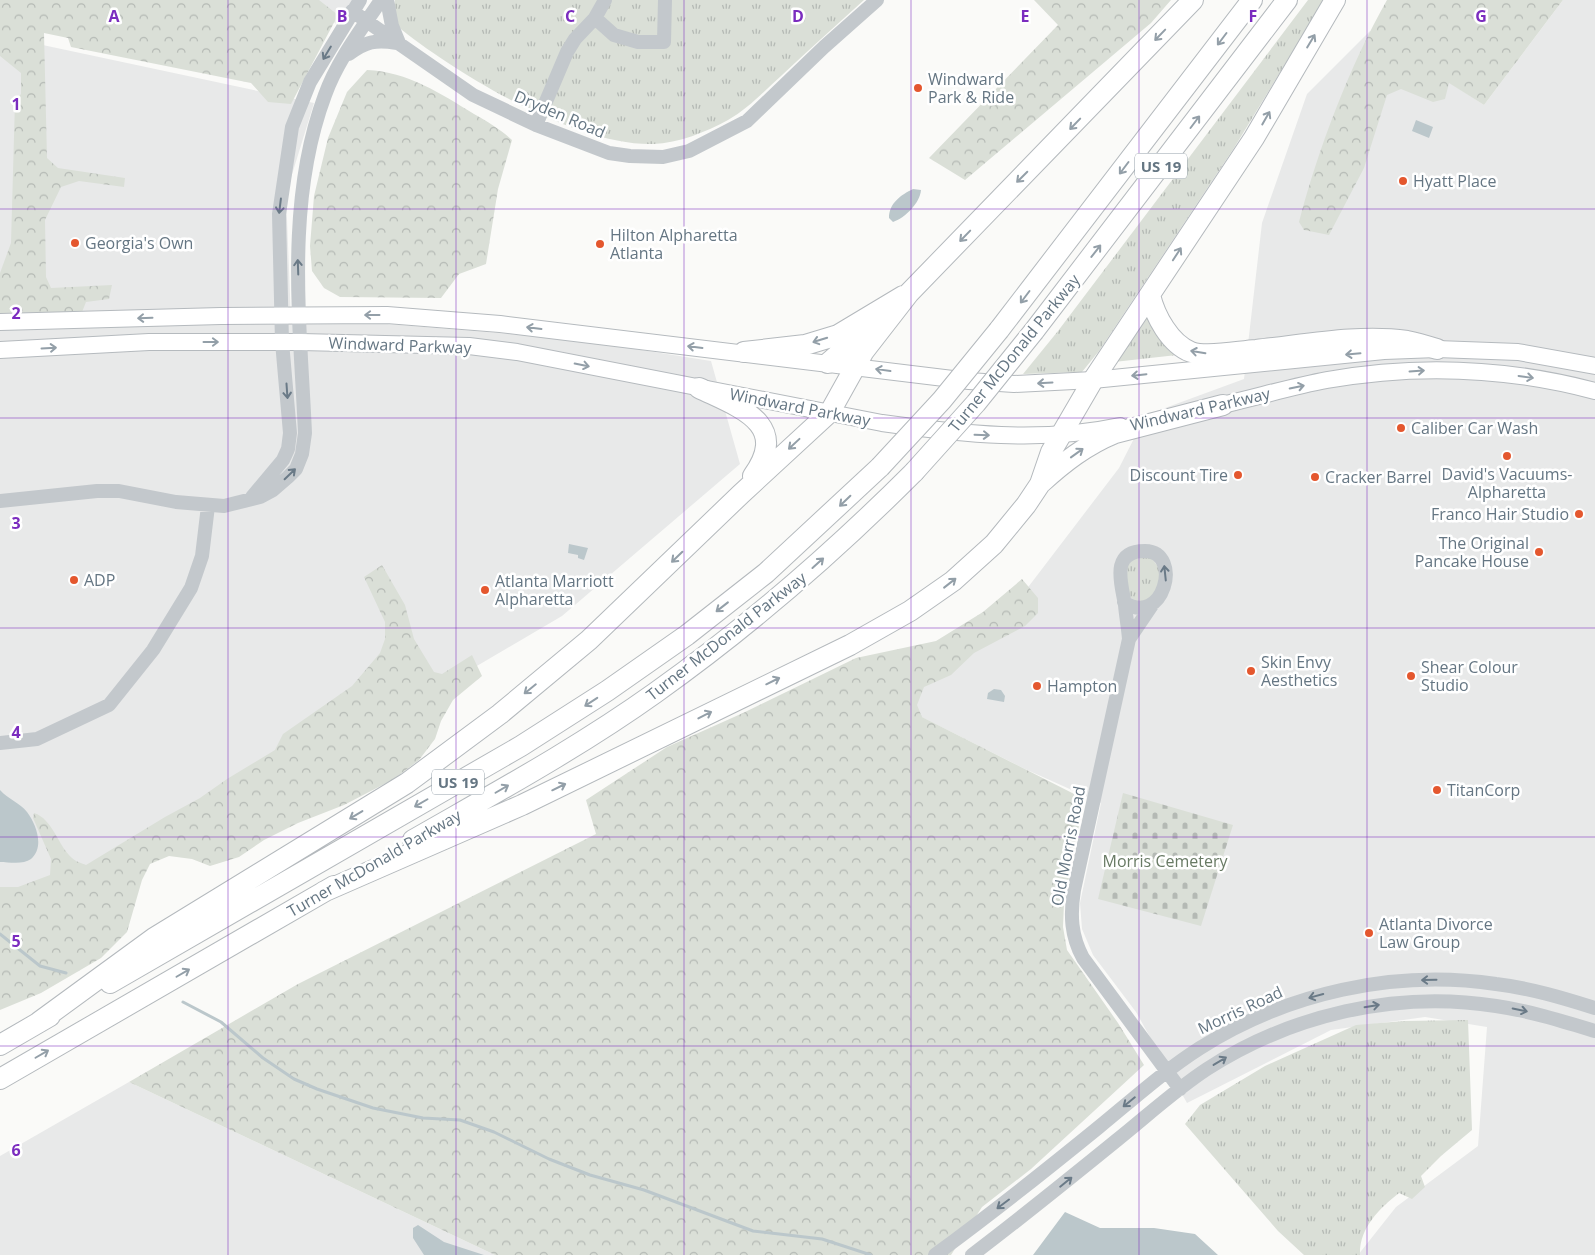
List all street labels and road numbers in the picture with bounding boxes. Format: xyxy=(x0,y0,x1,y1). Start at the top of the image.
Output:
street label: Dryden Road xyxy=(511,85,609,143)
road number: US 19 xyxy=(1135,154,1187,178)
street label: Turner McDonald Parkway xyxy=(943,269,1085,437)
street label: Windward Parkway xyxy=(328,332,473,359)
street label: Windward Parkway xyxy=(1128,382,1273,436)
street label: Windward Parkway xyxy=(728,383,873,432)
street label: Turner McDonald Parkway xyxy=(641,566,811,705)
road number: US 19 xyxy=(432,770,484,794)
street label: Old Morris Road xyxy=(1046,784,1090,908)
street label: Turner McDonald Parkway xyxy=(283,804,466,922)
street label: Morris Road xyxy=(1194,981,1286,1039)

